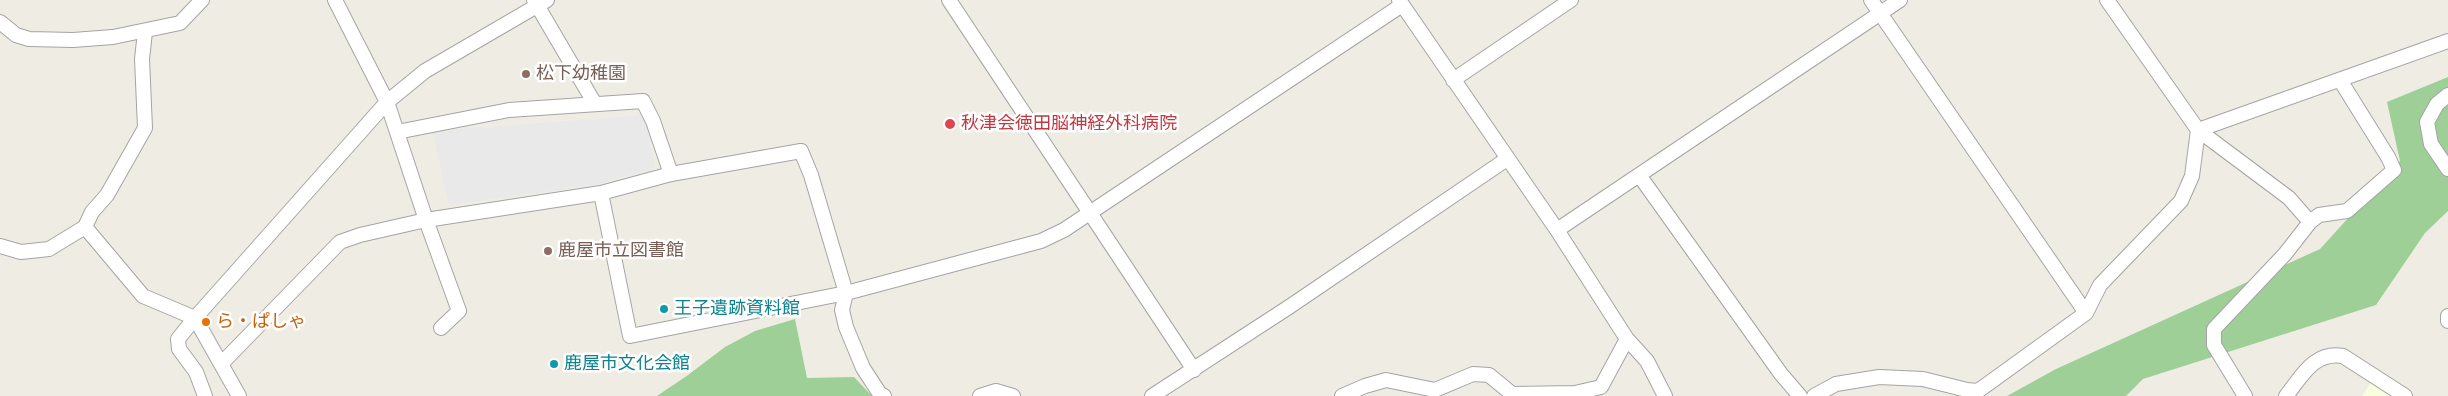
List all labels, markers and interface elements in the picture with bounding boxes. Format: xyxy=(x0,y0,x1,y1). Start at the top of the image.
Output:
place label: 松下幼稚園 xyxy=(536,63,626,85)
marker: 松下幼稚園 xyxy=(520,68,532,80)
place label: 秋津会徳田脳神経外科病院 xyxy=(961,113,1177,135)
marker: 秋津会徳田脳神経外科病院 xyxy=(943,117,957,131)
place label: 鹿屋市立図書館 xyxy=(558,240,684,262)
marker: 鹿屋市立図書館 xyxy=(542,245,554,257)
place label: 王子遺跡資料館 xyxy=(674,298,800,320)
marker: 王子遺跡資料館 xyxy=(658,303,670,315)
place label: ら・ぱしゃ xyxy=(216,311,306,333)
marker: ら・ぱしゃ xyxy=(200,316,212,328)
place label: 鹿屋市文化会館 xyxy=(564,353,690,375)
marker: 鹿屋市文化会館 xyxy=(548,358,560,370)

